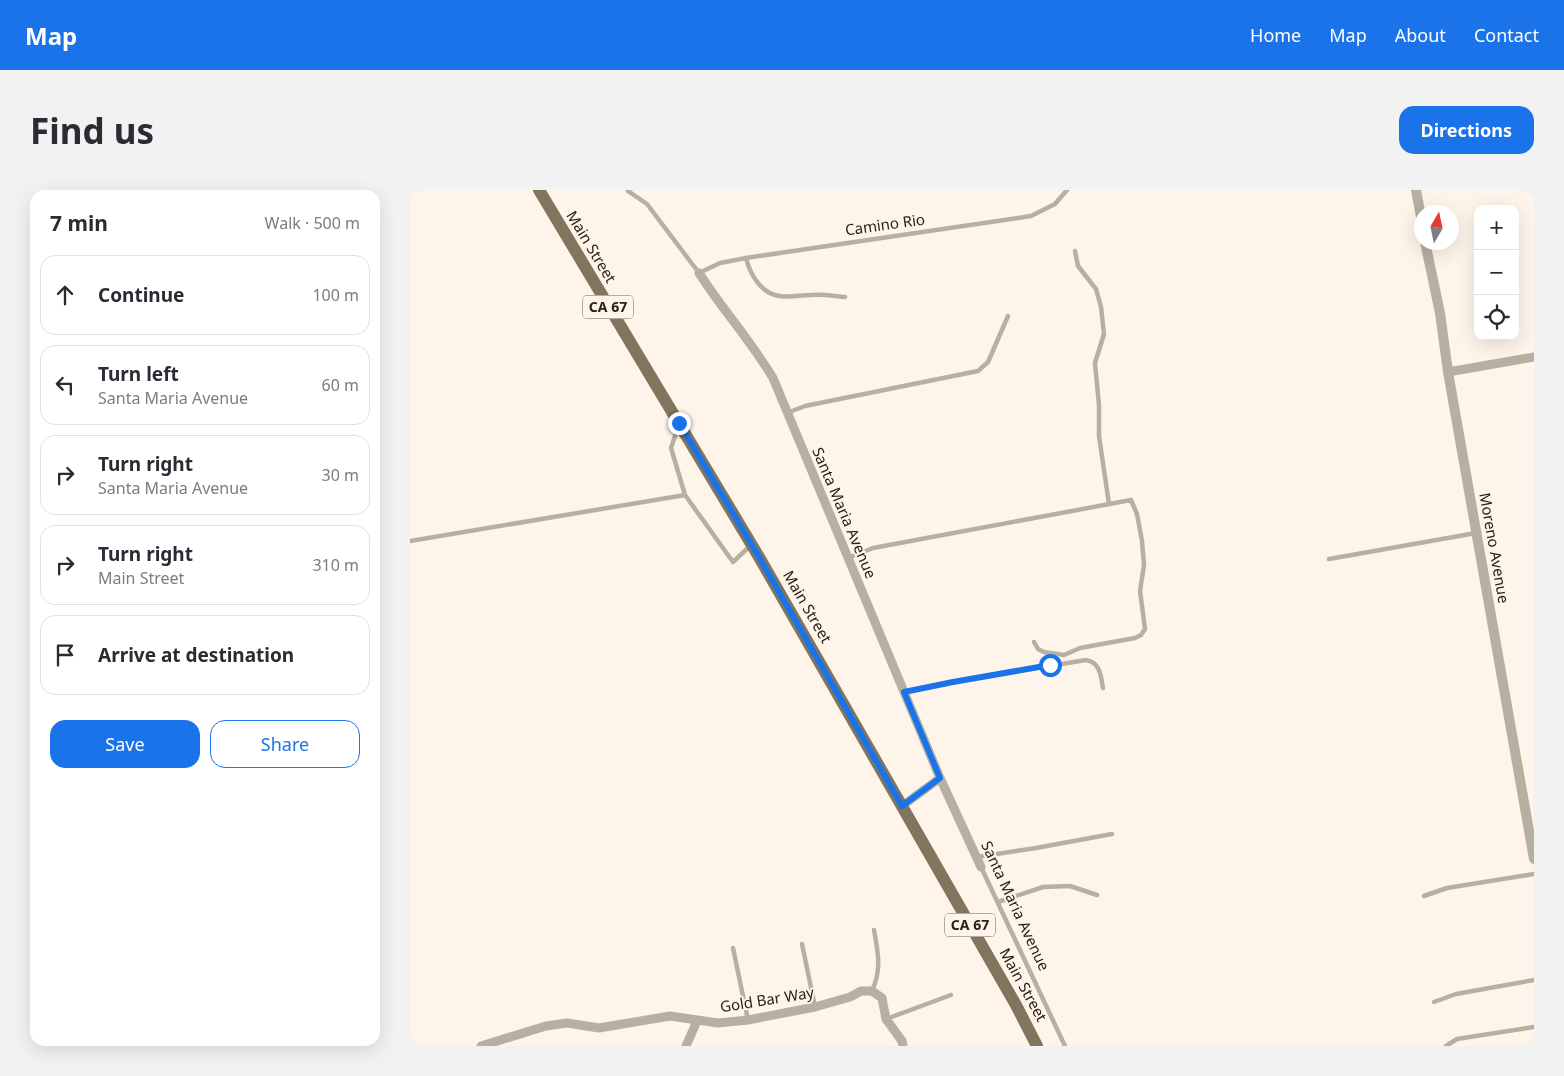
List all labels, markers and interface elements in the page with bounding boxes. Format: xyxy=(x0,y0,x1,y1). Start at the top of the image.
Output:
text: Map xyxy=(25,19,77,52)
text: Home xyxy=(1250,23,1301,47)
text: Map xyxy=(1329,23,1367,47)
text: About xyxy=(1395,23,1446,47)
text: Contact xyxy=(1474,23,1539,47)
button: Directions xyxy=(1399,106,1534,154)
text: Find us xyxy=(30,107,154,154)
north arrow xyxy=(1414,205,1459,250)
map controls xyxy=(1474,205,1519,340)
button: + xyxy=(1474,205,1519,250)
street label: Main Street xyxy=(562,207,622,287)
text: 7 min xyxy=(50,209,108,237)
street label: Camino Rio xyxy=(844,209,926,240)
text: Walk · 500 m xyxy=(265,212,360,234)
button: − xyxy=(1474,250,1519,295)
icon: ahead xyxy=(51,281,79,309)
text: Continue xyxy=(98,282,184,308)
text: 100 m xyxy=(312,284,359,306)
road number: CA 67 xyxy=(583,295,633,318)
button: locate xyxy=(1474,295,1519,340)
text: Turn left xyxy=(98,361,179,387)
icon: left xyxy=(51,371,79,399)
text: 60 m xyxy=(322,374,359,396)
text: Santa Maria Avenue xyxy=(98,387,248,409)
route end xyxy=(668,412,691,435)
street label: Santa Maria Avenue xyxy=(808,444,882,581)
text: Turn right xyxy=(98,451,193,477)
icon: right xyxy=(51,461,79,489)
text: 30 m xyxy=(322,464,359,486)
text: Santa Maria Avenue xyxy=(98,477,248,499)
street label: Moreno Avenue xyxy=(1475,491,1515,605)
text: Turn right xyxy=(98,541,193,567)
icon: right xyxy=(51,551,79,579)
text: 310 m xyxy=(312,554,359,576)
street label: Main Street xyxy=(779,566,837,647)
text: Main Street xyxy=(98,567,184,589)
icon: arrive xyxy=(51,641,79,669)
text: Arrive at destination xyxy=(98,642,294,668)
route start xyxy=(1039,654,1062,677)
button: Save xyxy=(50,720,200,768)
button: Share xyxy=(210,720,360,768)
street label: Santa Maria Avenue xyxy=(977,838,1055,974)
road number: CA 67 xyxy=(945,914,995,936)
street label: Main Street xyxy=(996,944,1053,1025)
street label: Gold Bar Way xyxy=(718,982,816,1016)

